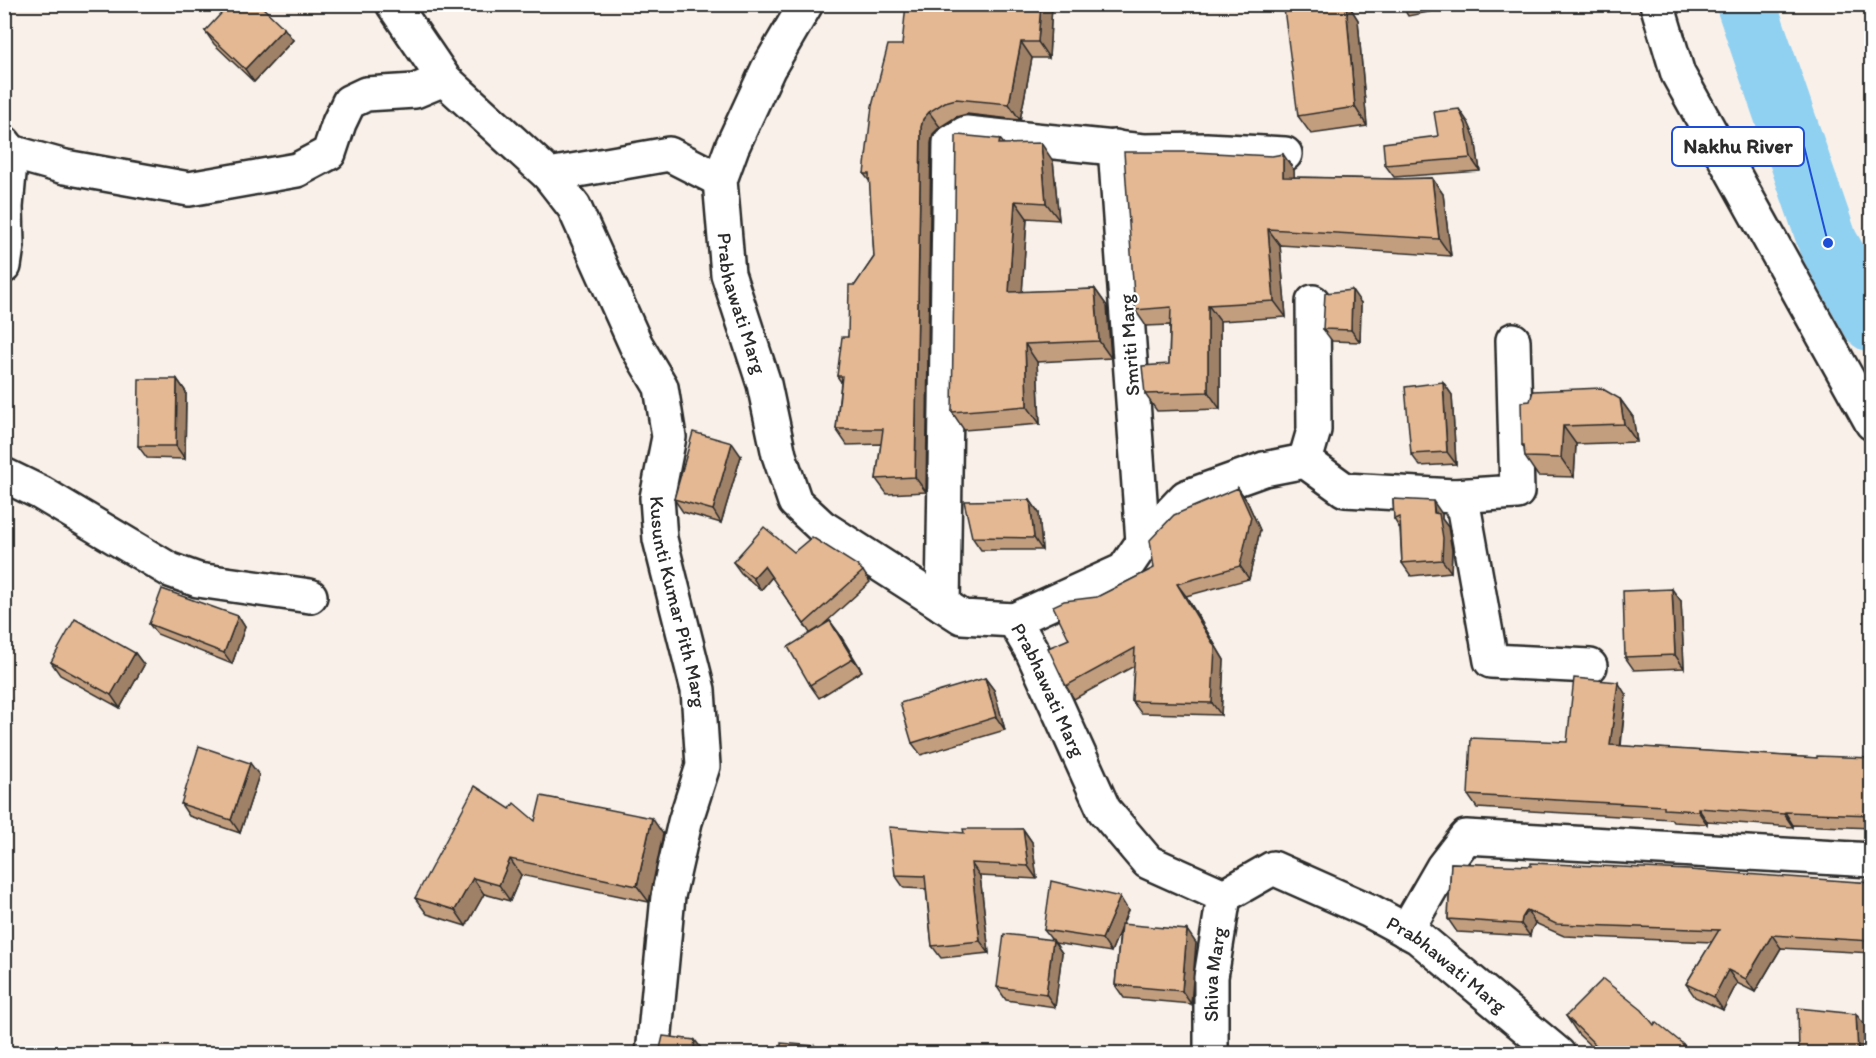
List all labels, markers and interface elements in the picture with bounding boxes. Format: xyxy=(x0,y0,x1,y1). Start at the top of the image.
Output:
callout: Nakhu River xyxy=(1672,127,1804,166)
text: Nakhu River xyxy=(1683,133,1793,158)
street label: Prabhawati Marg xyxy=(713,232,772,377)
street label: Smriti Marg xyxy=(1113,292,1145,397)
street label: Kusunti Kumar Pith Marg xyxy=(645,495,711,709)
street label: Prabhawati Marg xyxy=(1006,619,1091,761)
street label: Prabhawati Marg xyxy=(1383,910,1512,1018)
street label: Shiva Marg xyxy=(1199,924,1231,1022)

